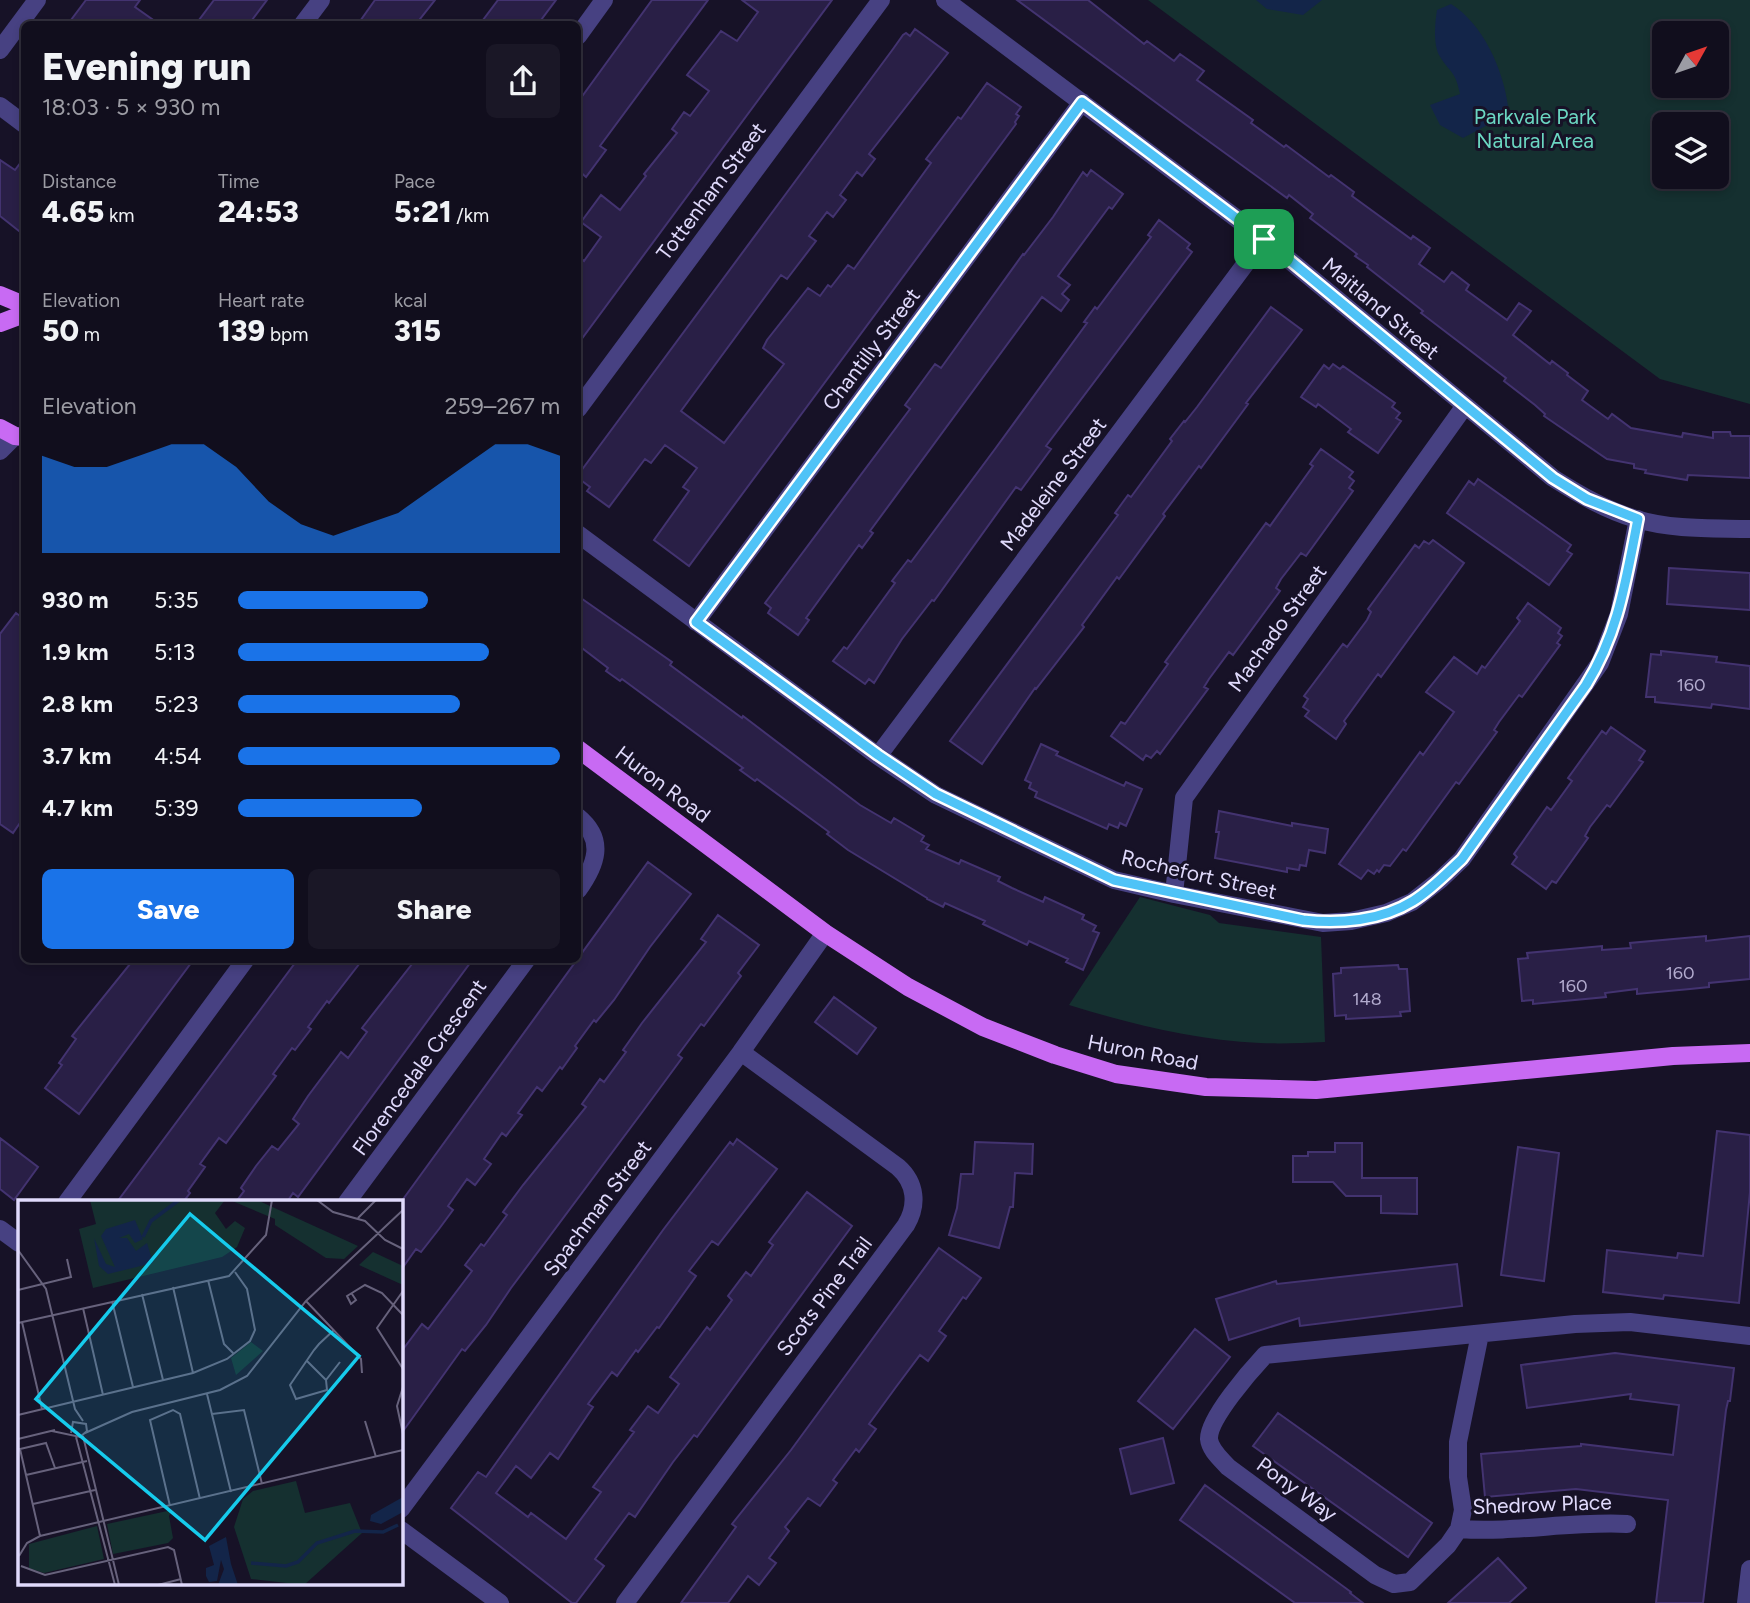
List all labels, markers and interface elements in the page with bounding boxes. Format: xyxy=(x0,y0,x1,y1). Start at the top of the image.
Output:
north arrow xyxy=(1652,21,1729,98)
map controls xyxy=(1652,21,1729,189)
text: Evening run xyxy=(42,44,251,90)
button: share xyxy=(486,44,560,118)
text: 18:03 · 5 × 930 m xyxy=(42,93,220,121)
park label: Parkvale Park Natural Area xyxy=(1474,104,1597,153)
button: layers xyxy=(1652,112,1729,189)
street label: Tottenham Street xyxy=(651,117,771,265)
text: Distance xyxy=(42,170,116,193)
text: Time xyxy=(218,170,259,193)
text: Pace xyxy=(394,170,435,193)
text: 4.65 xyxy=(42,193,104,230)
text: 24:53 xyxy=(218,193,299,230)
text: 5:21 xyxy=(394,193,452,230)
text: km xyxy=(104,204,134,227)
text: /km xyxy=(452,204,489,227)
pin xyxy=(1234,209,1294,269)
icon: arrive xyxy=(1245,220,1283,258)
street label: Maitland Street xyxy=(1318,252,1444,364)
street label: Chantilly Street xyxy=(817,283,925,415)
text: Elevation xyxy=(42,289,120,312)
text: Heart rate xyxy=(218,289,304,312)
text: kcal xyxy=(394,289,427,312)
text: 50 xyxy=(42,312,79,349)
text: 139 xyxy=(218,312,265,349)
text: 315 xyxy=(394,312,441,349)
text: m xyxy=(79,323,100,346)
text: bpm xyxy=(265,323,308,346)
text: Elevation xyxy=(42,392,137,420)
text: 259–267 m xyxy=(445,392,560,420)
street label: Madeleine Street xyxy=(995,412,1111,556)
street label: Machado Street xyxy=(1223,560,1331,696)
text: 930 m xyxy=(42,586,109,614)
text: 5:35 xyxy=(154,586,199,614)
text: 1.9 km xyxy=(42,638,109,666)
text: 5:13 xyxy=(154,638,195,666)
house number: 160 xyxy=(1676,674,1706,696)
text: 2.8 km xyxy=(42,690,113,718)
text: 5:23 xyxy=(154,690,198,718)
street label: Huron Road xyxy=(611,740,715,828)
text: 3.7 km xyxy=(42,742,111,770)
text: 4:54 xyxy=(154,742,202,770)
text: 4.7 km xyxy=(42,794,113,822)
text: 5:39 xyxy=(154,794,199,822)
street label: Rochefort Street xyxy=(1119,844,1279,904)
button: Save xyxy=(42,869,294,949)
button: Share xyxy=(308,869,560,949)
house number: 160 xyxy=(1665,962,1695,984)
street label: Florencedale Crescent xyxy=(347,974,491,1160)
house number: 160 xyxy=(1558,975,1588,997)
house number: 148 xyxy=(1352,988,1382,1010)
street label: Huron Road xyxy=(1086,1029,1200,1075)
street label: Spachman Street xyxy=(538,1135,656,1281)
inset map xyxy=(18,1200,402,1586)
street label: Scots Pine Trail xyxy=(771,1232,877,1360)
street label: Pony Way xyxy=(1252,1452,1342,1526)
street label: Shedrow Place xyxy=(1472,1489,1612,1519)

